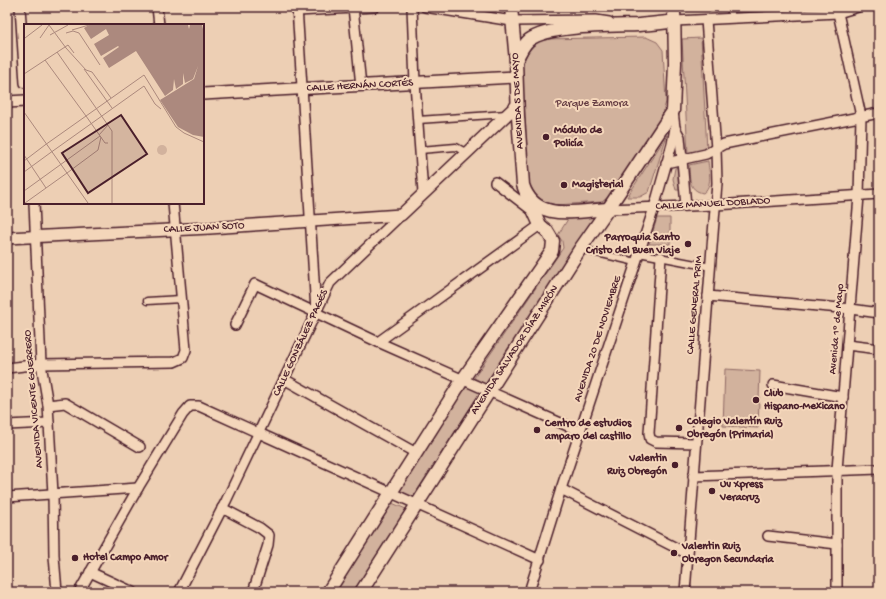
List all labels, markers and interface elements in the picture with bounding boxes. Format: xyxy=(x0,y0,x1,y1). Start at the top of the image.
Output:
inset map xyxy=(24,24,204,204)
street label: AVENIDA 5 DE MAYO xyxy=(509,52,527,149)
street label: CALLE HERNÁN CORTÉS xyxy=(306,76,415,95)
park label: Parque Zamora xyxy=(555,98,629,110)
place label: Módulo de Policía xyxy=(553,124,603,150)
marker: Módulo de Policía xyxy=(541,132,551,142)
place label: Magisterial xyxy=(572,178,624,192)
marker: Magisterial xyxy=(559,180,569,190)
street label: CALLE MANUEL DOBLADO xyxy=(655,195,771,213)
street label: CALLE JUAN SOTO xyxy=(163,220,245,236)
place label: Parroquia Santo Cristo del Buen Viaje xyxy=(585,231,681,257)
marker: Parroquia Santo Cristo del Buen Viaje xyxy=(683,239,693,249)
street label: CALLE GENERAL PRIM xyxy=(685,255,705,355)
street label: AVENIDA 20 DE NOVIEMBRE xyxy=(572,273,624,403)
street label: AVENIDA SALVADOR DÍAZ MIRÓN xyxy=(468,283,561,417)
street label: Avenida 1º de Mayo xyxy=(827,283,847,375)
street label: CALLE GONZÁLEZ PAGÉS xyxy=(270,286,331,398)
street label: AVENIDA VICENTE GUERRERO xyxy=(22,329,46,469)
place label: Club Hispano-Mexicano xyxy=(763,388,845,413)
marker: Club Hispano-Mexicano xyxy=(751,395,761,405)
place label: Colegio Valentín Ruiz Obregón (Primaria) xyxy=(686,415,783,442)
place label: Centro de estudios amparo del castillo xyxy=(544,417,632,443)
marker: Colegio Valentín Ruiz Obregón (Primaria) xyxy=(674,423,684,433)
marker: Centro de estudios amparo del castillo xyxy=(532,425,542,435)
place label: Valentin Ruiz Obregón xyxy=(606,452,668,479)
marker: Valentin Ruiz Obregón xyxy=(670,460,680,470)
place label: Uv Xpress Veracruz xyxy=(719,479,764,504)
marker: Uv Xpress Veracruz xyxy=(707,486,717,496)
place label: Valentin Ruiz Obregon Secundaria xyxy=(681,540,775,567)
marker: Valentin Ruiz Obregon Secundaria xyxy=(669,548,679,558)
place label: Hotel Campo Amor xyxy=(83,551,169,564)
marker: Hotel Campo Amor xyxy=(70,553,80,563)

